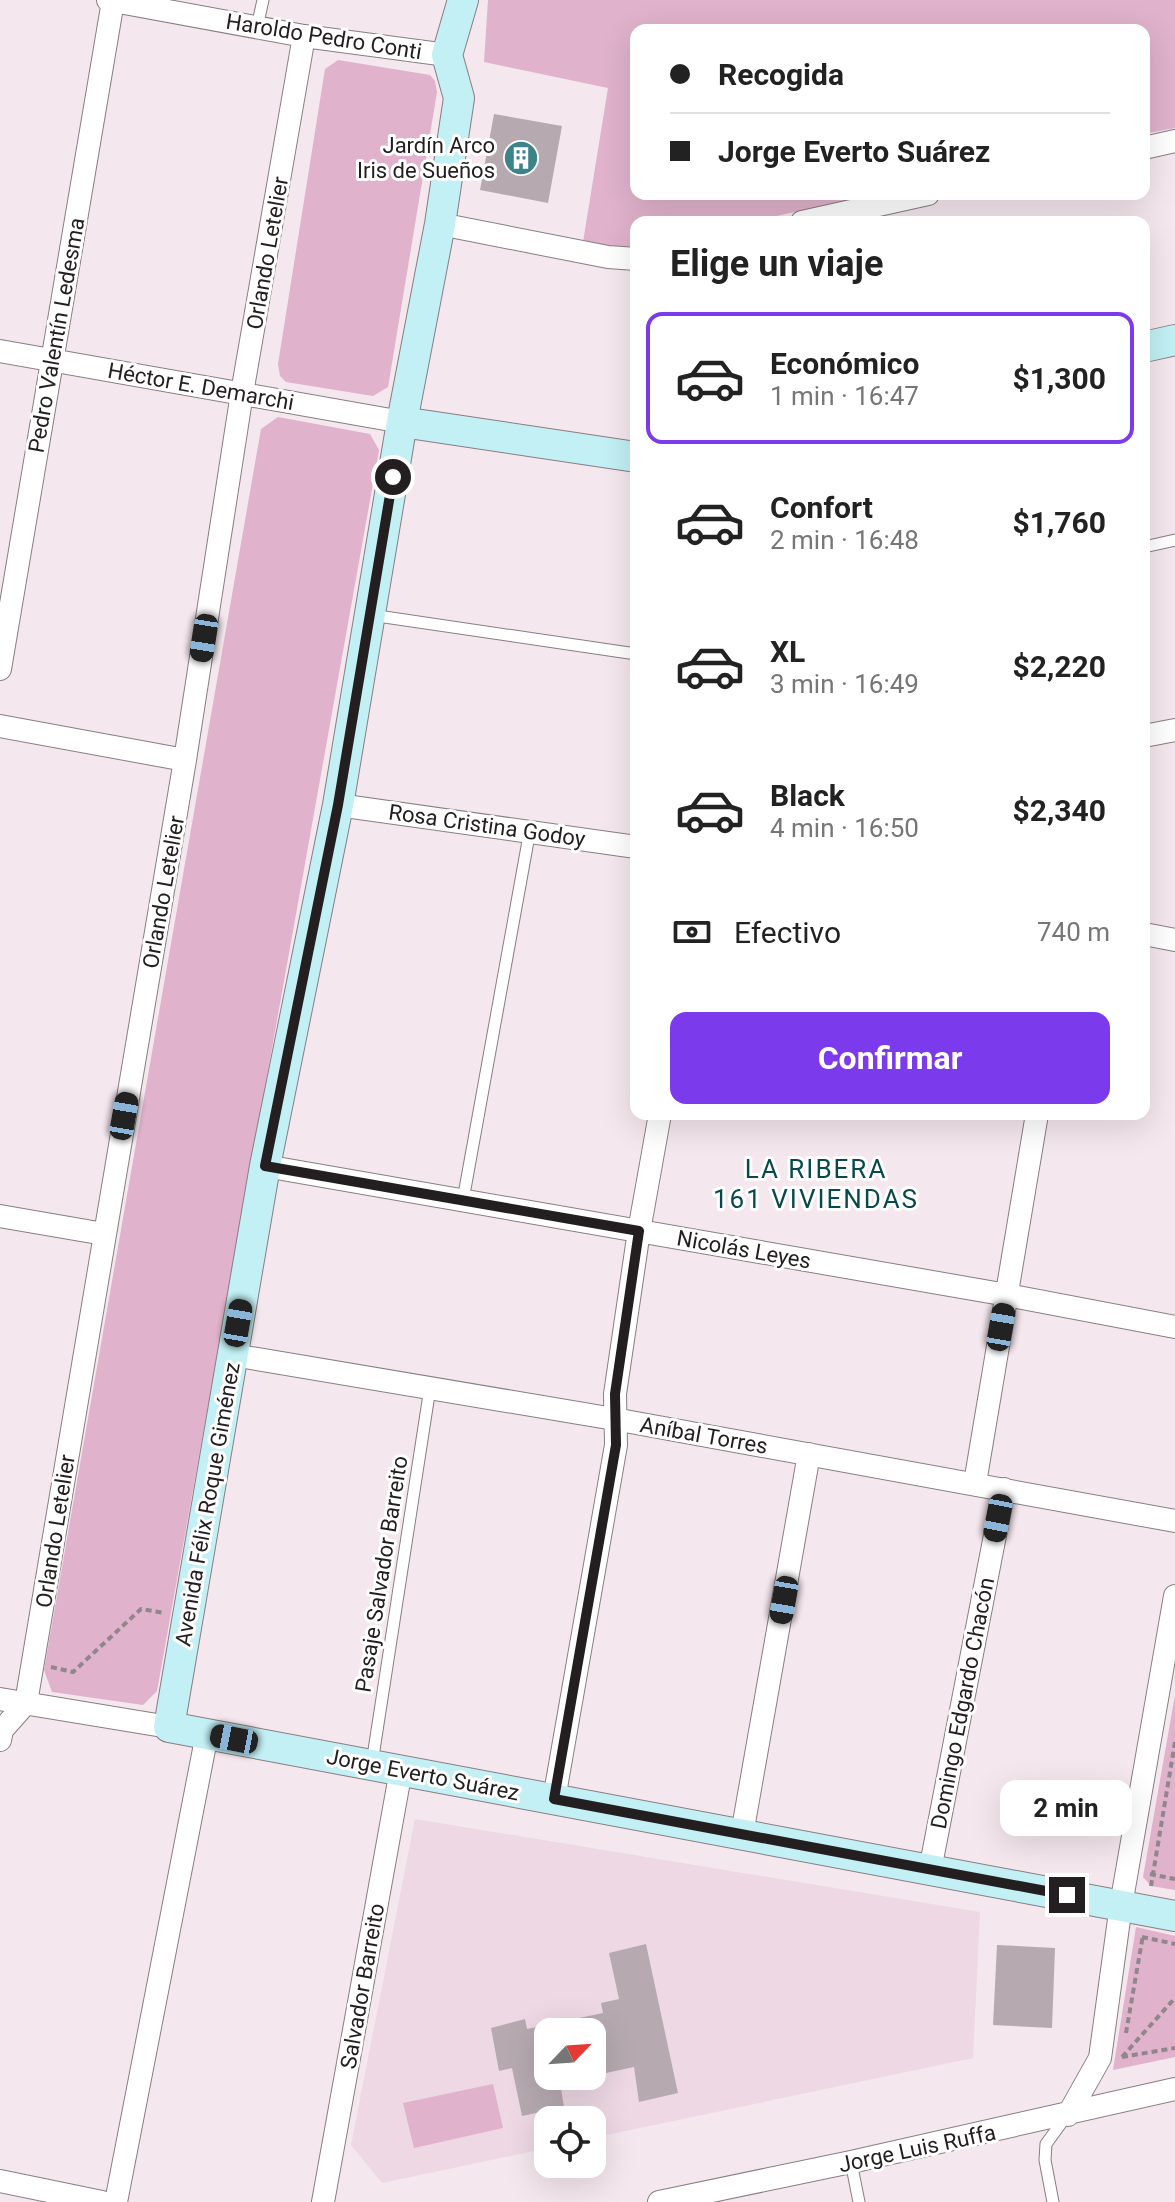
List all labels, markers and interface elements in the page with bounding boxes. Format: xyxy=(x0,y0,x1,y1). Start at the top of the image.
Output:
street label: Haroldo Pedro Conti xyxy=(224,9,424,64)
text: Recogida xyxy=(718,57,844,92)
place label: Jardín Arco Iris de Sueños xyxy=(357,133,495,183)
text: Jorge Everto Suárez xyxy=(718,134,990,169)
building icon: Jardín Arco Iris de Sueños xyxy=(502,139,540,177)
street label: Orlando Letelier xyxy=(242,174,293,331)
street label: Pedro Valentín Ledesma xyxy=(24,216,89,455)
text: Elige un viaje xyxy=(670,243,883,285)
icon: car xyxy=(674,342,746,414)
text: Económico xyxy=(770,346,919,381)
street label: Héctor E. Demarchi xyxy=(106,358,296,415)
text: $1,300 xyxy=(1013,361,1106,396)
text: 1 min · 16:47 xyxy=(770,381,919,411)
route start xyxy=(375,459,411,495)
icon: car xyxy=(674,486,746,558)
text: Confort xyxy=(770,490,873,525)
text: $1,760 xyxy=(1013,505,1106,540)
text: 2 min · 16:48 xyxy=(770,525,919,555)
car xyxy=(188,612,220,664)
icon: car xyxy=(674,630,746,702)
text: XL xyxy=(770,634,805,669)
text: $2,220 xyxy=(1013,649,1106,684)
text: 3 min · 16:49 xyxy=(770,669,919,699)
icon: car xyxy=(674,774,746,846)
text: Black xyxy=(770,778,845,813)
text: $2,340 xyxy=(1013,793,1106,828)
street label: Rosa Cristina Godoy xyxy=(387,799,587,852)
street label: Orlando Letelier xyxy=(138,813,189,970)
text: 4 min · 16:50 xyxy=(770,813,919,843)
icon: cash xyxy=(670,910,714,954)
text: Efectivo xyxy=(734,915,841,950)
text: 740 m xyxy=(1037,917,1110,947)
button: Confirmar xyxy=(670,1012,1110,1104)
car xyxy=(108,1090,140,1142)
district label: LA RIBERA 161 VIVIENDAS xyxy=(713,1154,919,1214)
street label: Nicolás Leyes xyxy=(675,1225,813,1274)
car xyxy=(222,1297,254,1349)
car xyxy=(985,1301,1017,1353)
street label: Avenida Félix Roque Giménez xyxy=(170,1360,245,1648)
street label: Aníbal Torres xyxy=(638,1412,770,1459)
street label: Orlando Letelier xyxy=(31,1452,80,1609)
street label: Pasaje Salvador Barreito xyxy=(350,1454,413,1694)
car xyxy=(982,1492,1014,1544)
car xyxy=(768,1574,800,1626)
street label: Domingo Edgardo Chacón xyxy=(926,1575,999,1831)
car xyxy=(208,1723,260,1755)
street label: Jorge Everto Suárez xyxy=(324,1744,521,1805)
callout: 2 min xyxy=(1001,1779,1133,1835)
text: 2 min xyxy=(1033,1793,1099,1823)
route end xyxy=(1049,1877,1085,1913)
street label: Salvador Barreito xyxy=(336,1901,389,2071)
north arrow xyxy=(534,2018,606,2090)
map controls xyxy=(534,2018,606,2178)
button: locate xyxy=(534,2106,606,2178)
street label: Jorge Luis Ruffa xyxy=(836,2120,998,2177)

